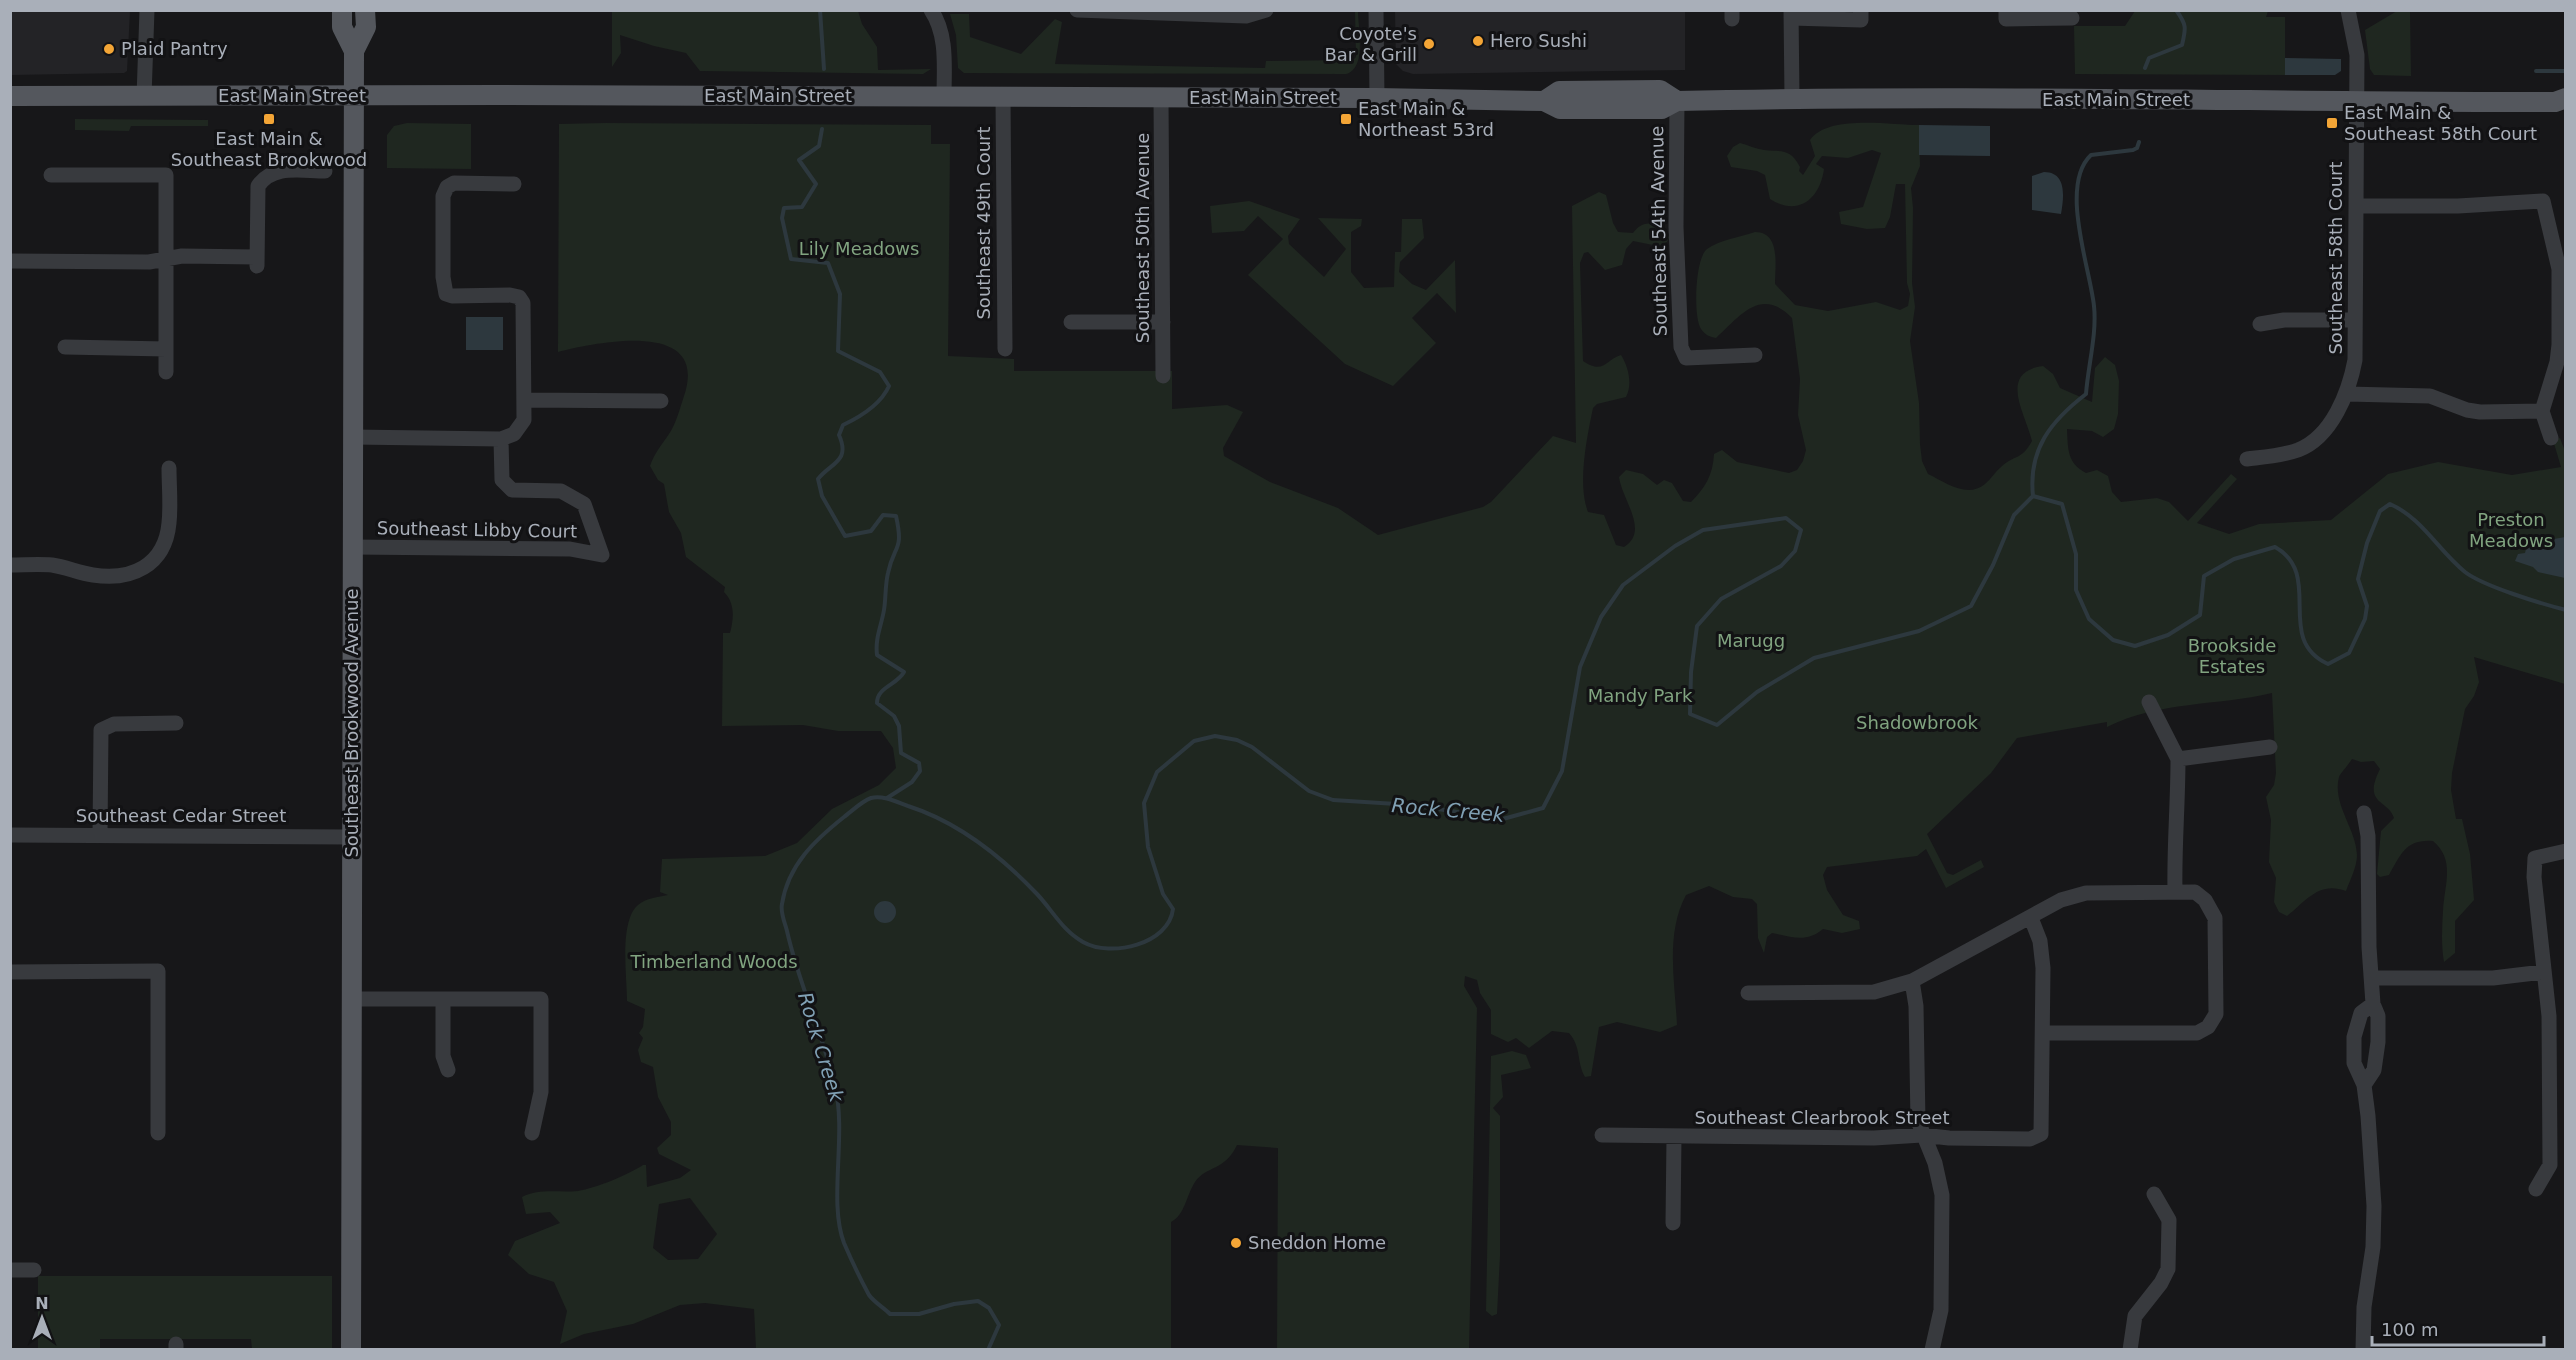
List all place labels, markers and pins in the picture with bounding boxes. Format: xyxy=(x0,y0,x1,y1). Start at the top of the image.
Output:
place label: Coyote's Bar & Grill xyxy=(1324,23,1417,65)
place label: Hero Sushi xyxy=(1490,30,1587,51)
marker: Hero Sushi xyxy=(1471,34,1485,48)
marker: Coyote's Bar & Grill xyxy=(1422,37,1436,51)
place label: Plaid Pantry xyxy=(121,38,228,59)
marker: Plaid Pantry xyxy=(102,42,116,56)
place label: East Main & Northeast 53rd xyxy=(1358,98,1494,140)
place label: East Main & Southeast 58th Court xyxy=(2344,102,2537,144)
marker: East Main & Southeast Brookwood xyxy=(262,112,276,126)
marker: East Main & Northeast 53rd xyxy=(1339,112,1353,126)
marker: East Main & Southeast 58th Court xyxy=(2325,116,2339,130)
place label: East Main & Southeast Brookwood xyxy=(171,128,367,170)
place label: Sneddon Home xyxy=(1248,1232,1386,1253)
marker: Sneddon Home xyxy=(1229,1236,1243,1250)

